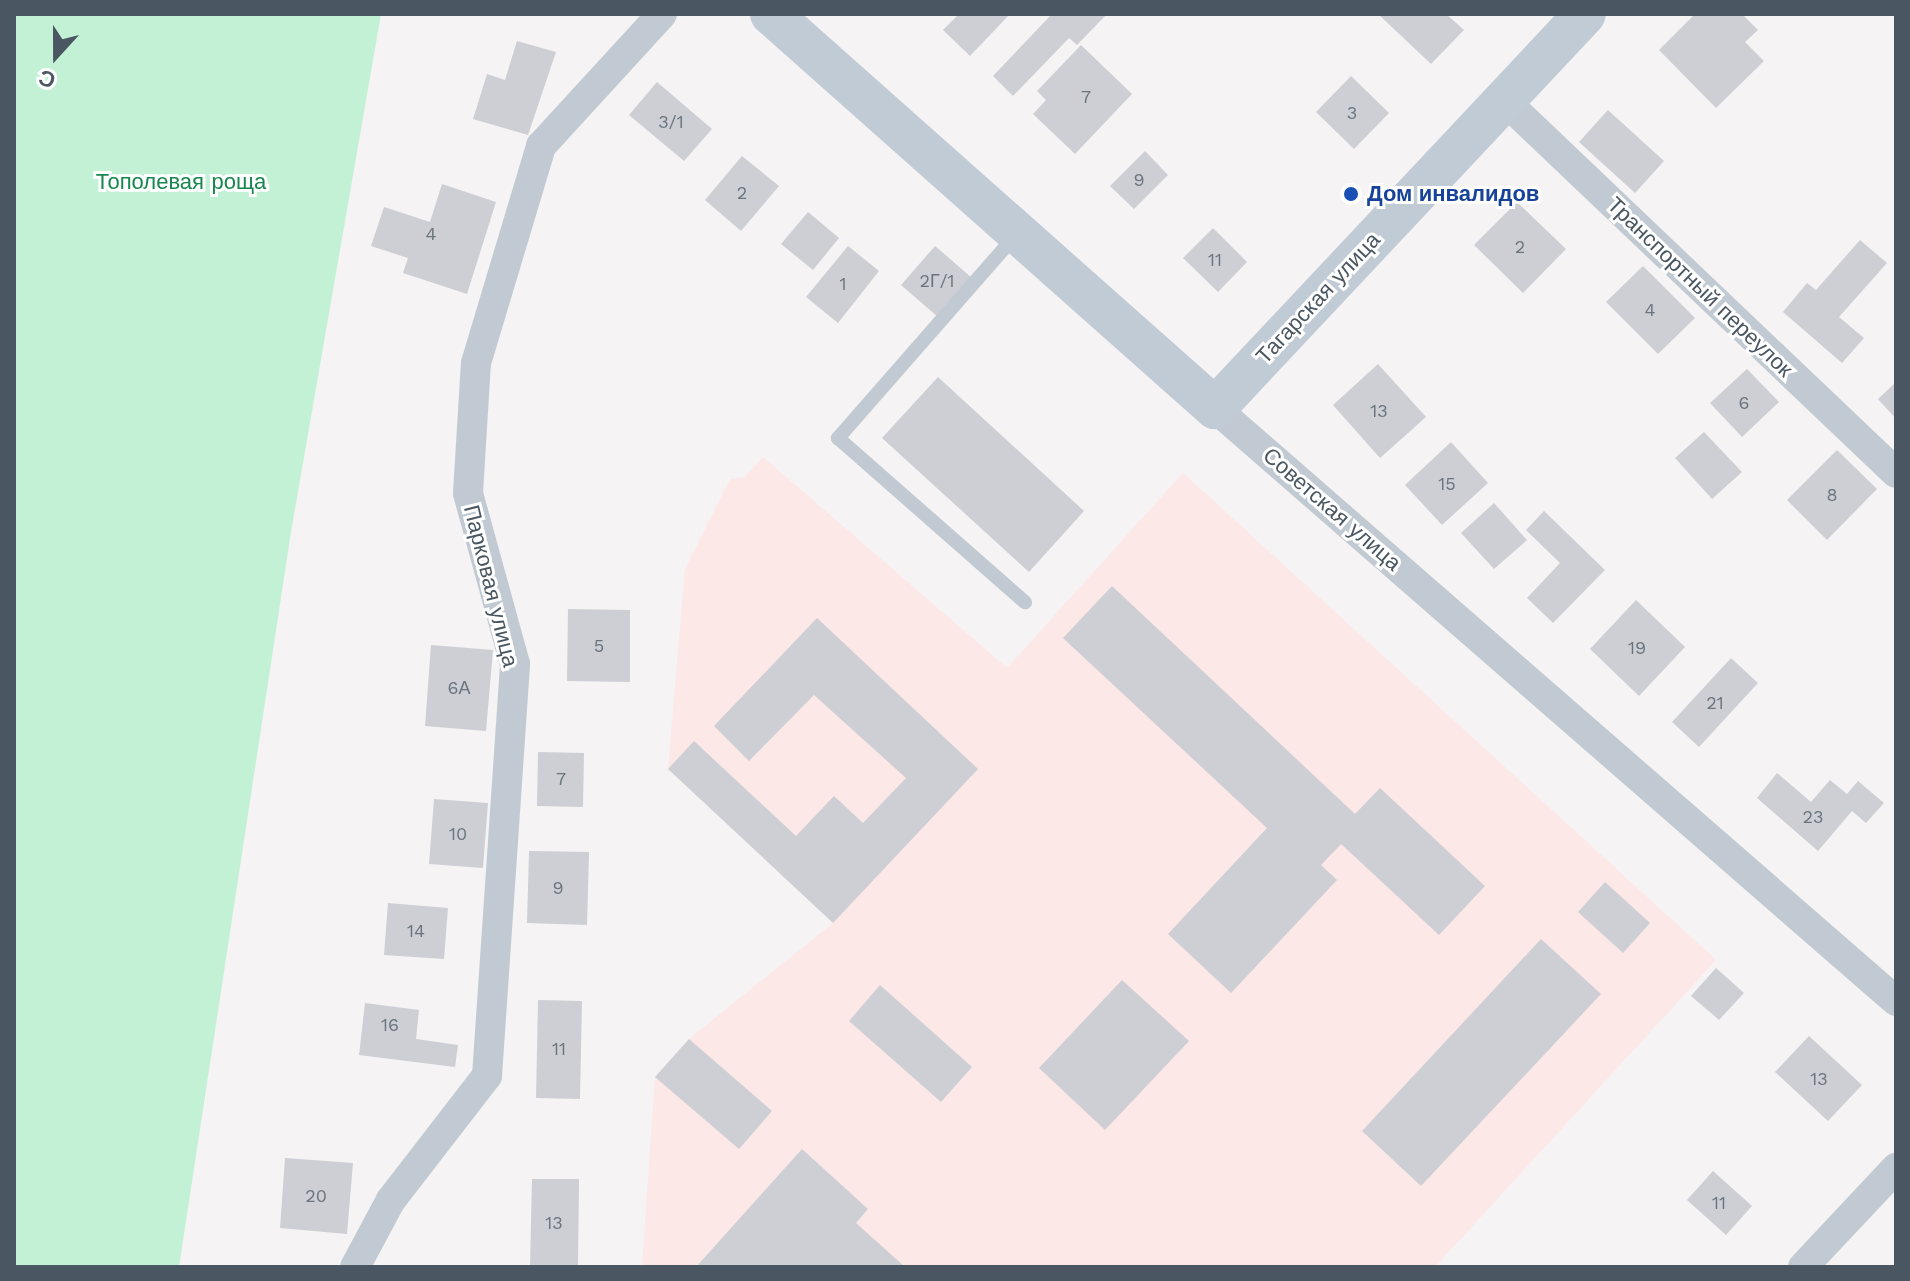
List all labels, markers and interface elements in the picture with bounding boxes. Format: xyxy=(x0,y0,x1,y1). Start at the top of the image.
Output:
north arrow xyxy=(16,16,96,96)
text: С xyxy=(35,64,59,93)
house number: 7 xyxy=(1081,86,1091,108)
house number: 3 xyxy=(1347,102,1357,124)
house number: 3/1 xyxy=(658,111,684,133)
park label: Тополевая роща xyxy=(96,169,266,195)
house number: 9 xyxy=(1133,169,1145,191)
place label: Дом инвалидов xyxy=(1367,181,1539,207)
house number: 2 xyxy=(737,182,747,204)
marker: Дом инвалидов xyxy=(1342,185,1360,203)
street label: Транспортный переулок xyxy=(1602,192,1798,382)
house number: 4 xyxy=(426,223,436,245)
street label: Тагарская улица xyxy=(1250,227,1386,369)
house number: 2 xyxy=(1515,236,1525,258)
house number: 11 xyxy=(1208,249,1222,271)
house number: 2Г/1 xyxy=(919,270,955,292)
house number: 1 xyxy=(839,273,847,295)
house number: 4 xyxy=(1645,299,1655,321)
house number: 6 xyxy=(1739,392,1749,414)
house number: 13 xyxy=(1370,400,1388,422)
street label: Советская улица xyxy=(1258,442,1406,576)
house number: 15 xyxy=(1438,473,1456,495)
house number: 8 xyxy=(1826,484,1838,506)
street label: Парковая улица xyxy=(458,502,524,670)
house number: 5 xyxy=(594,635,604,657)
house number: 19 xyxy=(1628,637,1646,659)
house number: 6А xyxy=(448,677,470,699)
house number: 21 xyxy=(1706,692,1724,714)
house number: 7 xyxy=(556,768,566,790)
house number: 23 xyxy=(1803,806,1823,828)
house number: 10 xyxy=(449,823,467,845)
house number: 9 xyxy=(552,877,564,899)
house number: 14 xyxy=(407,920,425,942)
house number: 16 xyxy=(381,1014,399,1036)
house number: 11 xyxy=(552,1038,566,1060)
house number: 13 xyxy=(1810,1068,1828,1090)
house number: 20 xyxy=(305,1185,327,1207)
house number: 11 xyxy=(1712,1192,1726,1214)
house number: 13 xyxy=(545,1212,563,1234)

